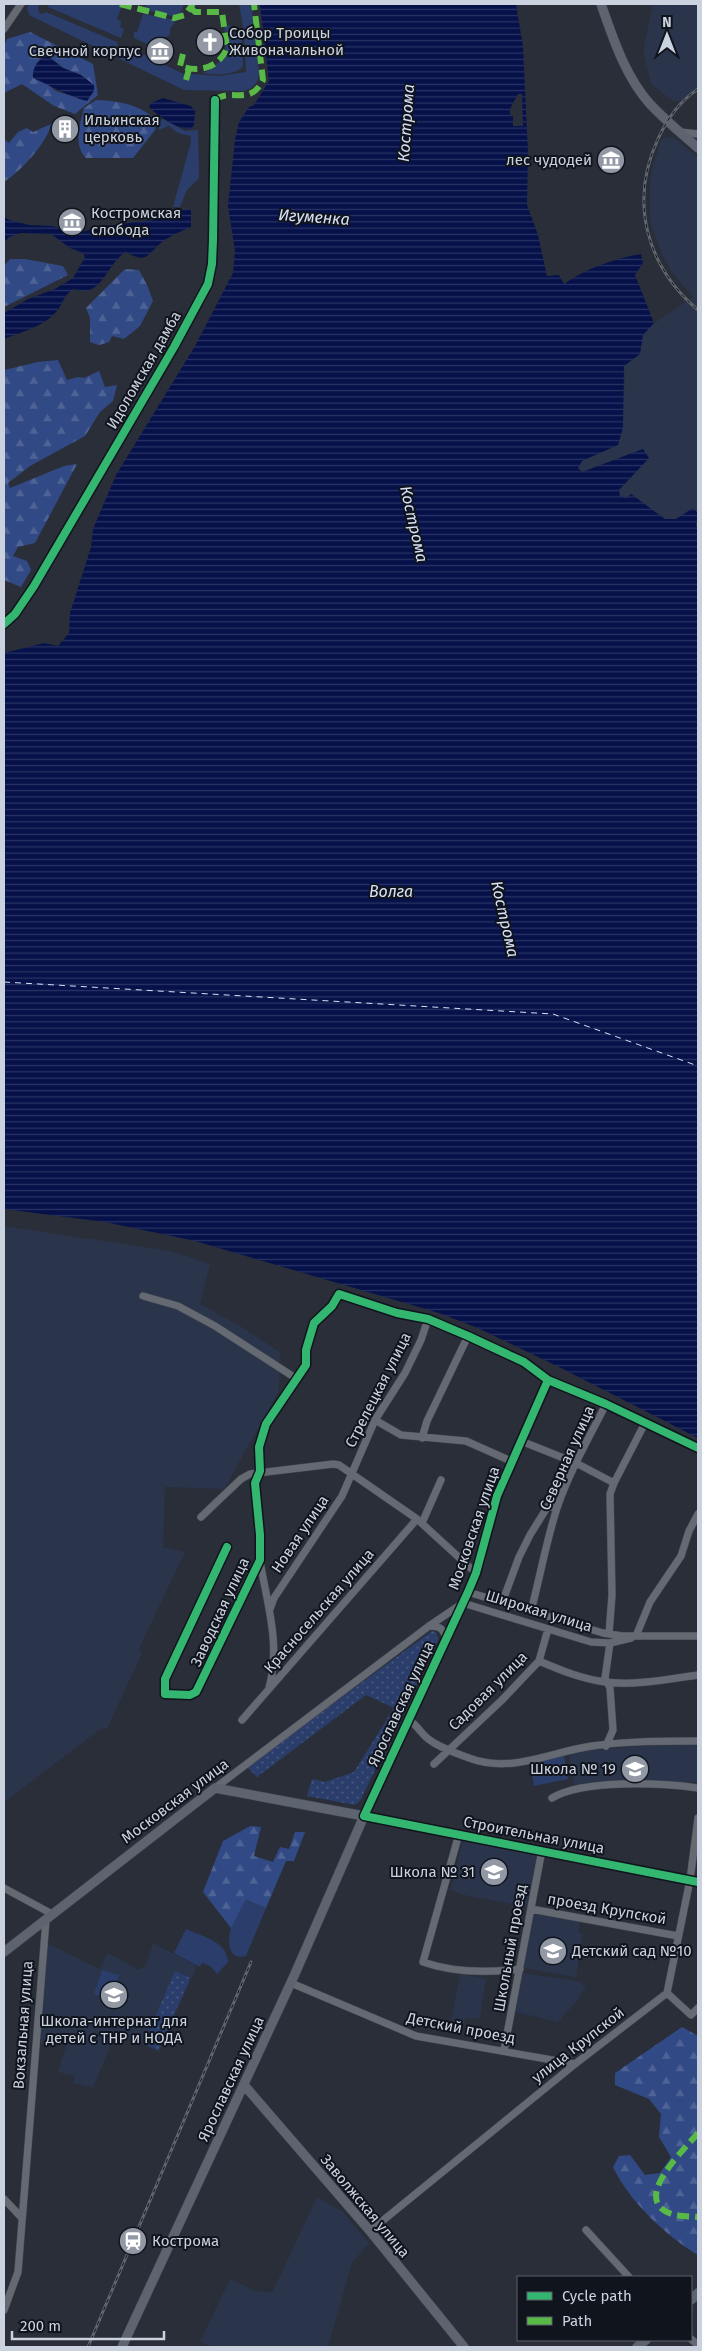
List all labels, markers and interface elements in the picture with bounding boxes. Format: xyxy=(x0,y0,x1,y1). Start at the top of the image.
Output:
north arrow xyxy=(642,10,692,60)
text: N xyxy=(662,14,672,31)
place label: Собор Троицы Живоначальной xyxy=(229,24,344,59)
church icon: Собор Троицы Живоначальной xyxy=(195,27,225,57)
museum icon: Свечной корпус xyxy=(145,36,175,66)
place label: Свечной корпус xyxy=(29,42,141,60)
water label: Кострома xyxy=(394,83,418,163)
place label: Ильинская церковь xyxy=(84,111,160,146)
building icon: Ильинская церковь xyxy=(50,114,80,144)
museum icon: лес чудодей xyxy=(596,145,626,175)
place label: лес чудодей xyxy=(506,151,592,169)
place label: Костромская слобода xyxy=(91,204,181,239)
water label: Игуменка xyxy=(278,205,350,229)
museum icon: Костромская слобода xyxy=(57,207,87,237)
street label: Идоломская дамба xyxy=(103,308,185,432)
water label: Кострома xyxy=(396,484,432,564)
water label: Кострома xyxy=(487,879,523,959)
water label: Волга xyxy=(369,882,413,901)
street label: Стрелецкая улица xyxy=(341,1329,415,1451)
street label: Северная улица xyxy=(536,1403,598,1513)
street label: Московская улица xyxy=(444,1464,504,1592)
street label: Новая улица xyxy=(268,1492,332,1576)
street label: Красносельская улица xyxy=(260,1545,378,1677)
street label: Заводская улица xyxy=(187,1555,253,1669)
street label: Широкая улица xyxy=(484,1586,594,1636)
street label: Ярославская улица xyxy=(364,1639,438,1769)
street label: Садовая улица xyxy=(445,1648,531,1734)
school or university icon: Школа № 19 xyxy=(620,1754,650,1784)
street label: Московская улица xyxy=(118,1755,232,1847)
place label: Школа № 19 xyxy=(530,1760,616,1778)
street label: Строительная улица xyxy=(462,1813,606,1857)
school or university icon: Школа № 31 xyxy=(479,1857,509,1887)
place label: Школа № 31 xyxy=(390,1863,475,1881)
street label: Школьный проезд xyxy=(490,1883,530,2013)
street label: проезд Крупской xyxy=(546,1890,668,1928)
school or university icon: Детский сад №10 xyxy=(538,1936,568,1966)
place label: Детский сад №10 xyxy=(571,1942,692,1960)
street label: Вокзальная улица xyxy=(10,1960,36,2090)
school or university icon: Школа-интернат для детей с ТНР и НОДА xyxy=(99,1980,129,2010)
street label: улица Крупской xyxy=(528,2003,628,2087)
street label: Детский проезд xyxy=(404,2008,517,2047)
place label: Школа-интернат для детей с ТНР и НОДА xyxy=(40,2012,188,2047)
street label: Ярославская улица xyxy=(194,2014,268,2144)
street label: Заволжская улица xyxy=(317,2151,413,2261)
station icon: Кострома xyxy=(118,2226,148,2256)
place label: Кострома xyxy=(152,2232,219,2250)
legend xyxy=(517,2276,692,2341)
text: Cycle path xyxy=(562,2287,632,2305)
scale bar xyxy=(12,2308,165,2340)
text: Path xyxy=(562,2312,592,2330)
text: 200 m xyxy=(20,2317,61,2335)

